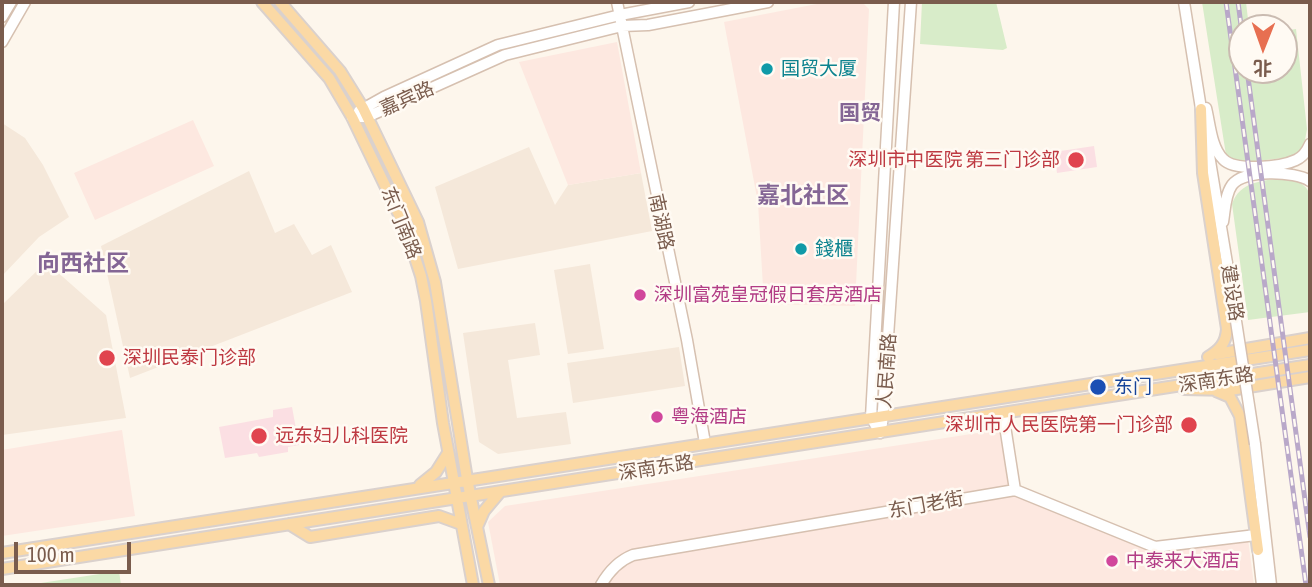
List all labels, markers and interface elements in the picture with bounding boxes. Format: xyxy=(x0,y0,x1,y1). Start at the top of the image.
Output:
north arrow xyxy=(1228,14,1298,84)
text: 北 xyxy=(1253,57,1272,79)
place label: 国贸大厦 xyxy=(781,58,857,80)
marker: 国贸大厦 xyxy=(759,61,775,77)
street label: 嘉宾路 xyxy=(376,77,438,121)
district label: 国贸 xyxy=(839,100,881,126)
place label: 深圳市中医院 第三门诊部 xyxy=(848,149,1060,171)
marker: 深圳市中医院 第三门诊部 xyxy=(1066,150,1086,170)
district label: 嘉北社区 xyxy=(757,182,849,210)
street label: 东门南路 xyxy=(376,183,426,263)
street label: 南湖路 xyxy=(644,192,678,252)
place label: 錢櫃 xyxy=(815,238,853,260)
marker: 錢櫃 xyxy=(793,241,809,257)
district label: 向西社区 xyxy=(37,250,129,278)
street label: 建设路 xyxy=(1216,263,1248,323)
place label: 深圳富苑皇冠假日套房酒店 xyxy=(654,284,882,306)
marker: 深圳富苑皇冠假日套房酒店 xyxy=(632,287,648,303)
street label: 人民南路 xyxy=(873,332,901,410)
place label: 深圳民泰门诊部 xyxy=(123,347,256,369)
marker: 深圳民泰门诊部 xyxy=(97,348,117,368)
street label: 深南东路 xyxy=(1177,363,1255,397)
place label: 东门 xyxy=(1114,376,1152,398)
marker: 东门 xyxy=(1088,377,1108,397)
place label: 粤海酒店 xyxy=(671,406,747,428)
marker: 粤海酒店 xyxy=(649,409,665,425)
place label: 深圳市人民医院第一门诊部 xyxy=(945,414,1173,436)
marker: 深圳市人民医院第一门诊部 xyxy=(1179,415,1199,435)
place label: 远东妇儿科医院 xyxy=(275,425,408,447)
marker: 远东妇儿科医院 xyxy=(249,426,269,446)
street label: 深南东路 xyxy=(617,451,695,485)
street label: 东门老街 xyxy=(887,487,965,523)
scale bar xyxy=(18,528,135,572)
text: 100 m xyxy=(27,542,75,566)
place label: 中泰来大酒店 xyxy=(1126,550,1240,572)
marker: 中泰来大酒店 xyxy=(1104,553,1120,569)

